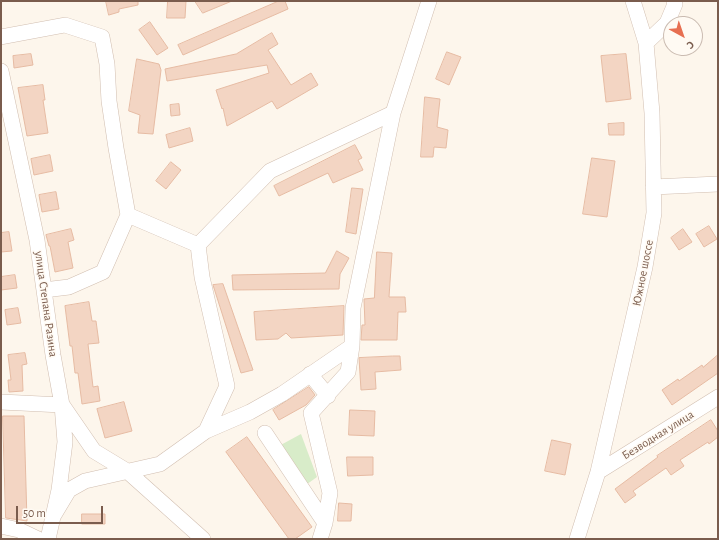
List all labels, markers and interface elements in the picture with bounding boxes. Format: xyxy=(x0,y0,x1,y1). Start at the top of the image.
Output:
north arrow xyxy=(663,16,703,56)
text: С xyxy=(685,39,696,51)
street label: Южное шоссе xyxy=(629,238,657,308)
street label: улица Степана Разина xyxy=(31,250,61,358)
street label: Безводная улица xyxy=(619,407,697,463)
scale bar xyxy=(18,498,105,524)
text: 50 m xyxy=(23,507,46,519)

